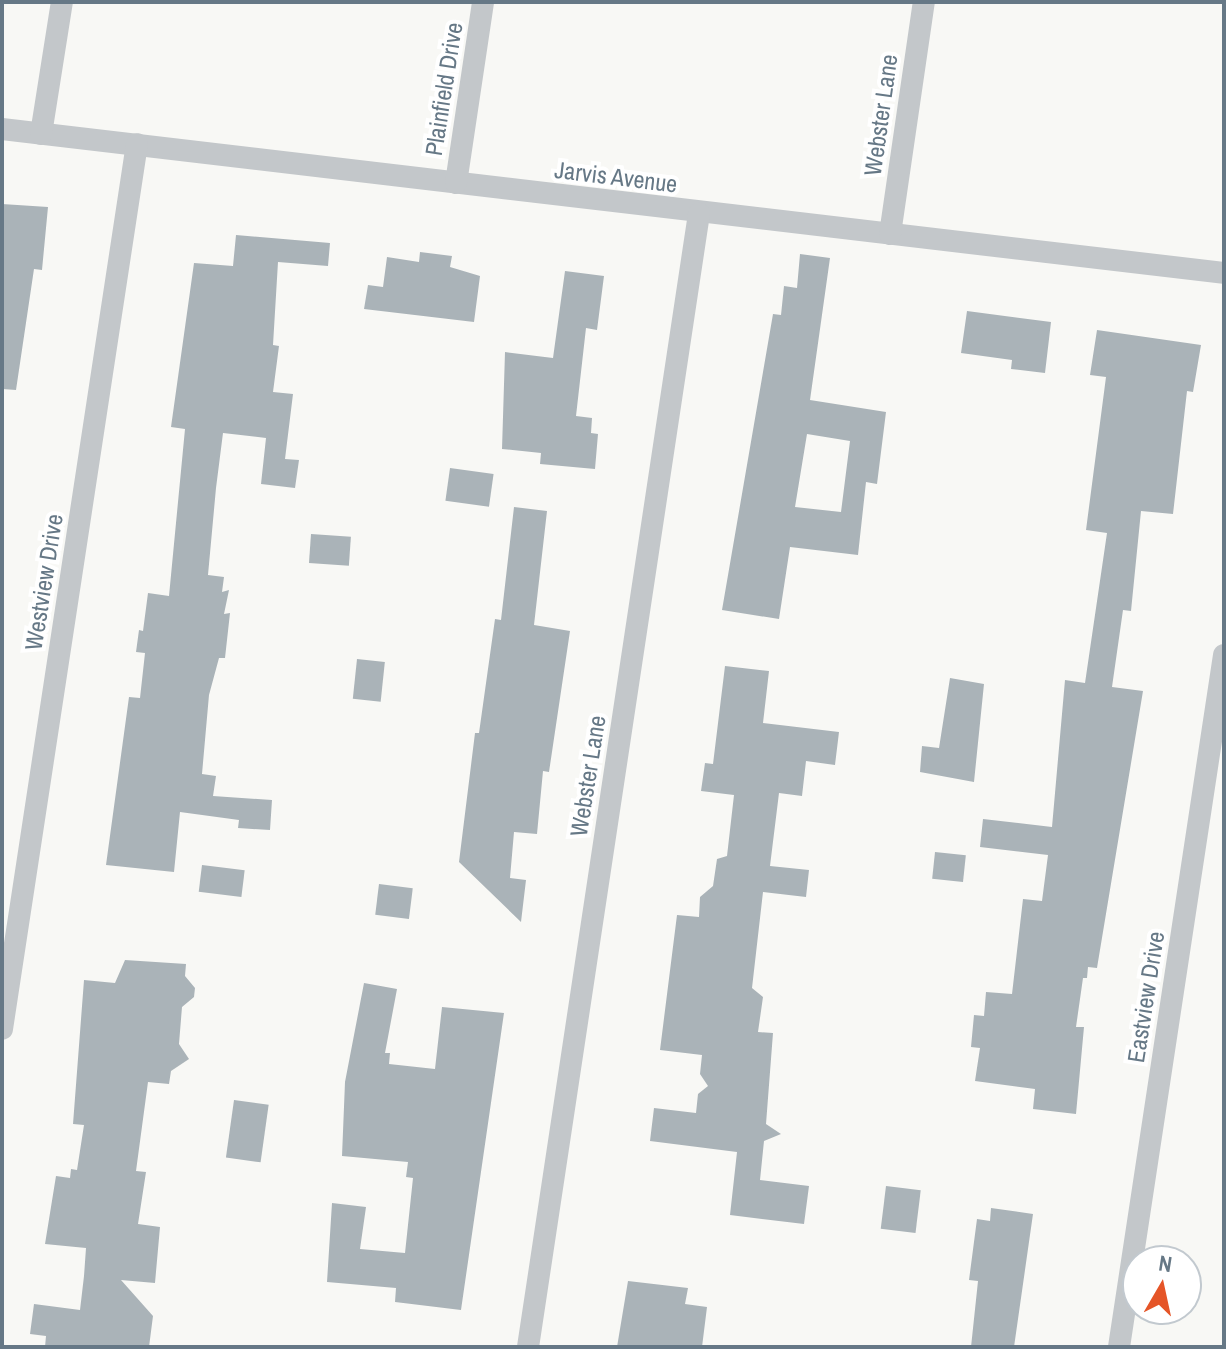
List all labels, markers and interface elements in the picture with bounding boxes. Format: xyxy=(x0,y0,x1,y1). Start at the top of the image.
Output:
street label: Plainfield Drive xyxy=(419,20,469,158)
street label: Webster Lane xyxy=(858,52,904,178)
street label: Jarvis Avenue xyxy=(553,155,679,199)
street label: Westview Drive xyxy=(19,512,69,652)
street label: Webster Lane xyxy=(564,713,612,839)
street label: Eastview Drive xyxy=(1121,929,1171,1065)
north arrow xyxy=(1122,1245,1202,1325)
text: N xyxy=(1157,1247,1174,1279)

